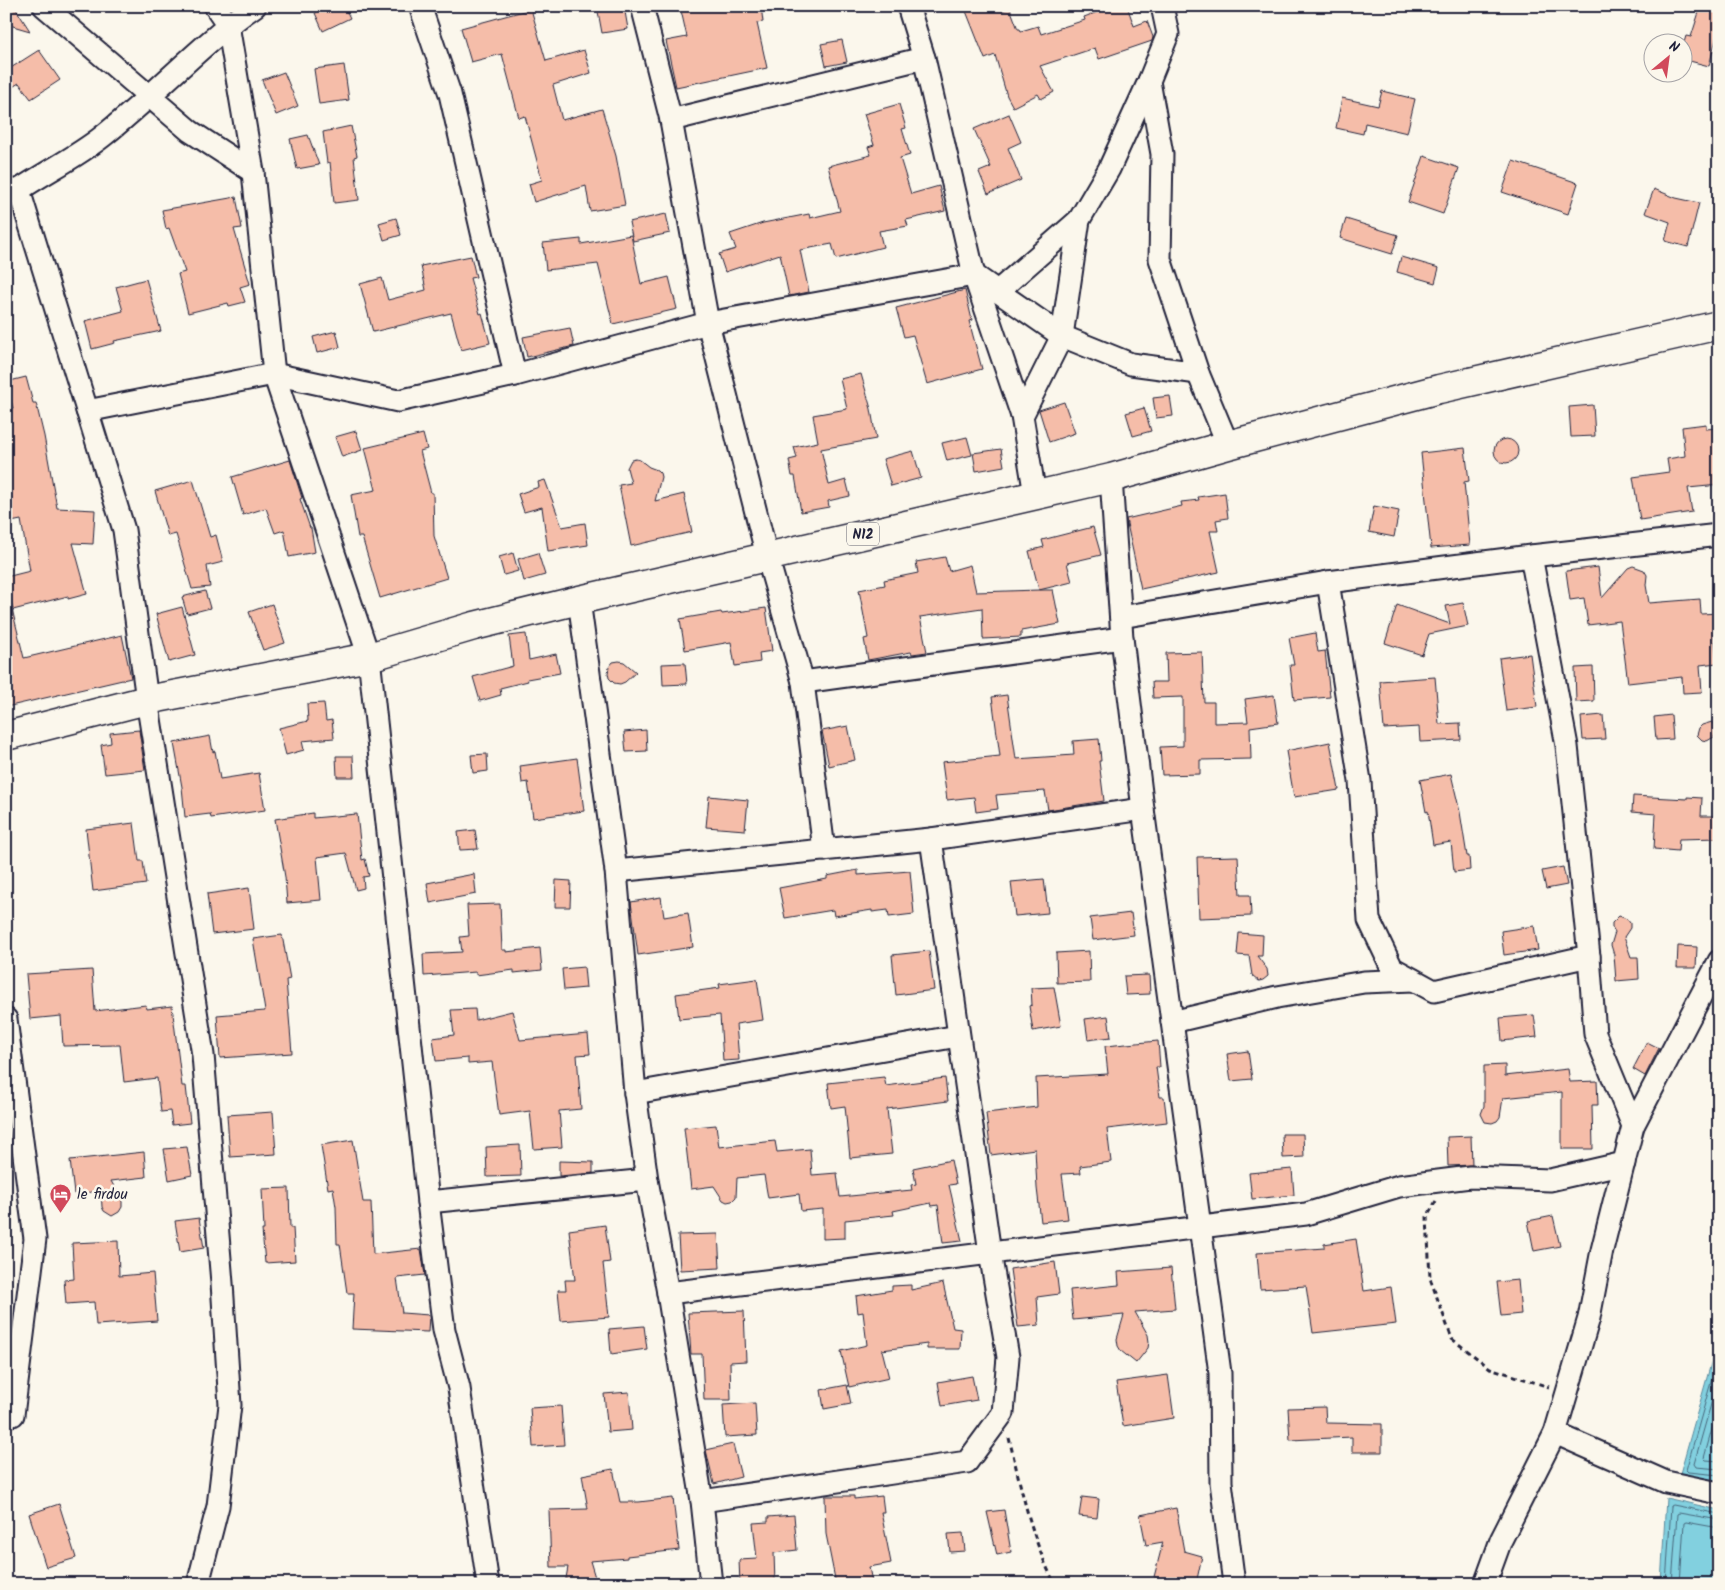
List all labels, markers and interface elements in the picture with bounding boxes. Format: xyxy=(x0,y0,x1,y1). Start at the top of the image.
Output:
north arrow xyxy=(1642,32,1692,82)
text: N xyxy=(1665,36,1683,59)
road number: N12 xyxy=(847,522,879,546)
hotel icon: le firdou xyxy=(49,1182,73,1213)
place label: le firdou xyxy=(77,1183,128,1207)

